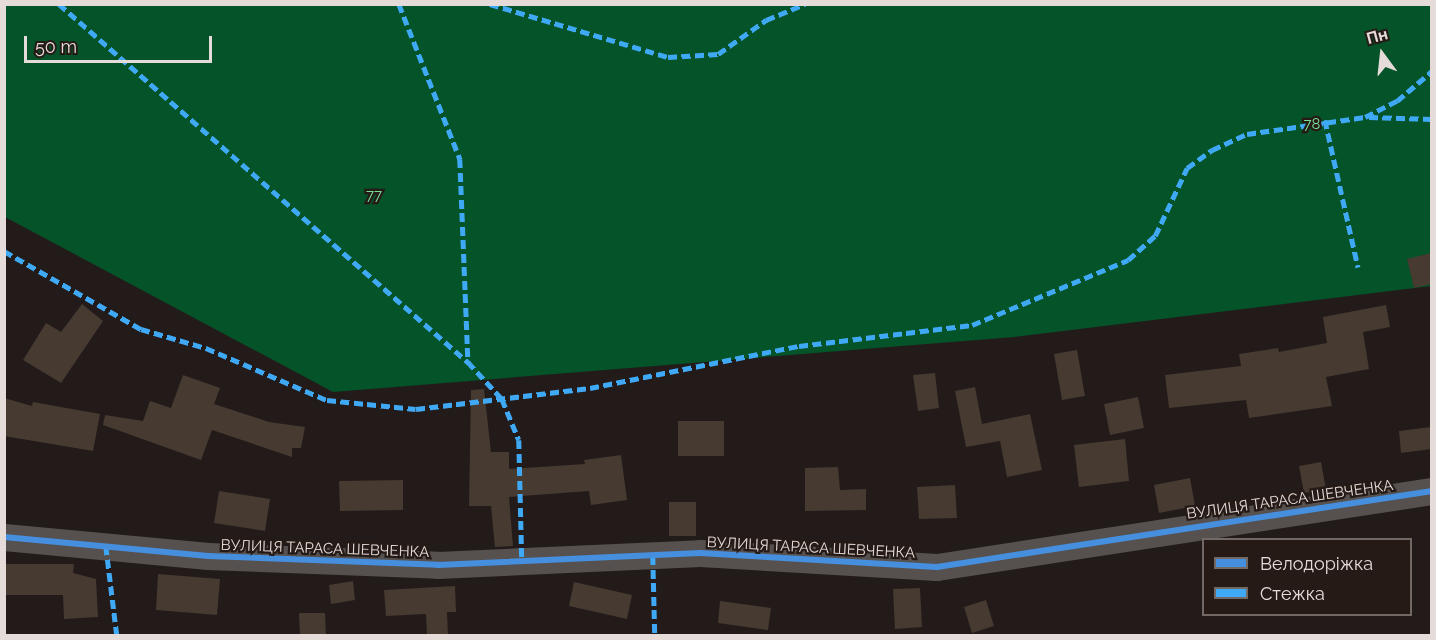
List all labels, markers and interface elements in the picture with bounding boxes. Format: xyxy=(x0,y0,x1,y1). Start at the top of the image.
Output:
scale bar xyxy=(27,24,214,62)
north arrow xyxy=(1352,24,1412,84)
text: Пн xyxy=(1364,24,1390,48)
text: 50 m xyxy=(35,36,77,57)
park label: 78 xyxy=(1304,116,1320,134)
park label: 77 xyxy=(366,187,382,205)
street label: ВУЛИЦЯ ТАРАСА ШЕВЧЕНКА xyxy=(1185,477,1395,523)
street label: ВУЛИЦЯ ТАРАСА ШЕВЧЕНКА xyxy=(706,534,916,562)
street label: ВУЛИЦЯ ТАРАСА ШЕВЧЕНКА xyxy=(220,536,430,562)
legend xyxy=(1202,538,1412,616)
text: Велодоріжка xyxy=(1260,553,1373,574)
text: Стежка xyxy=(1260,583,1325,604)

